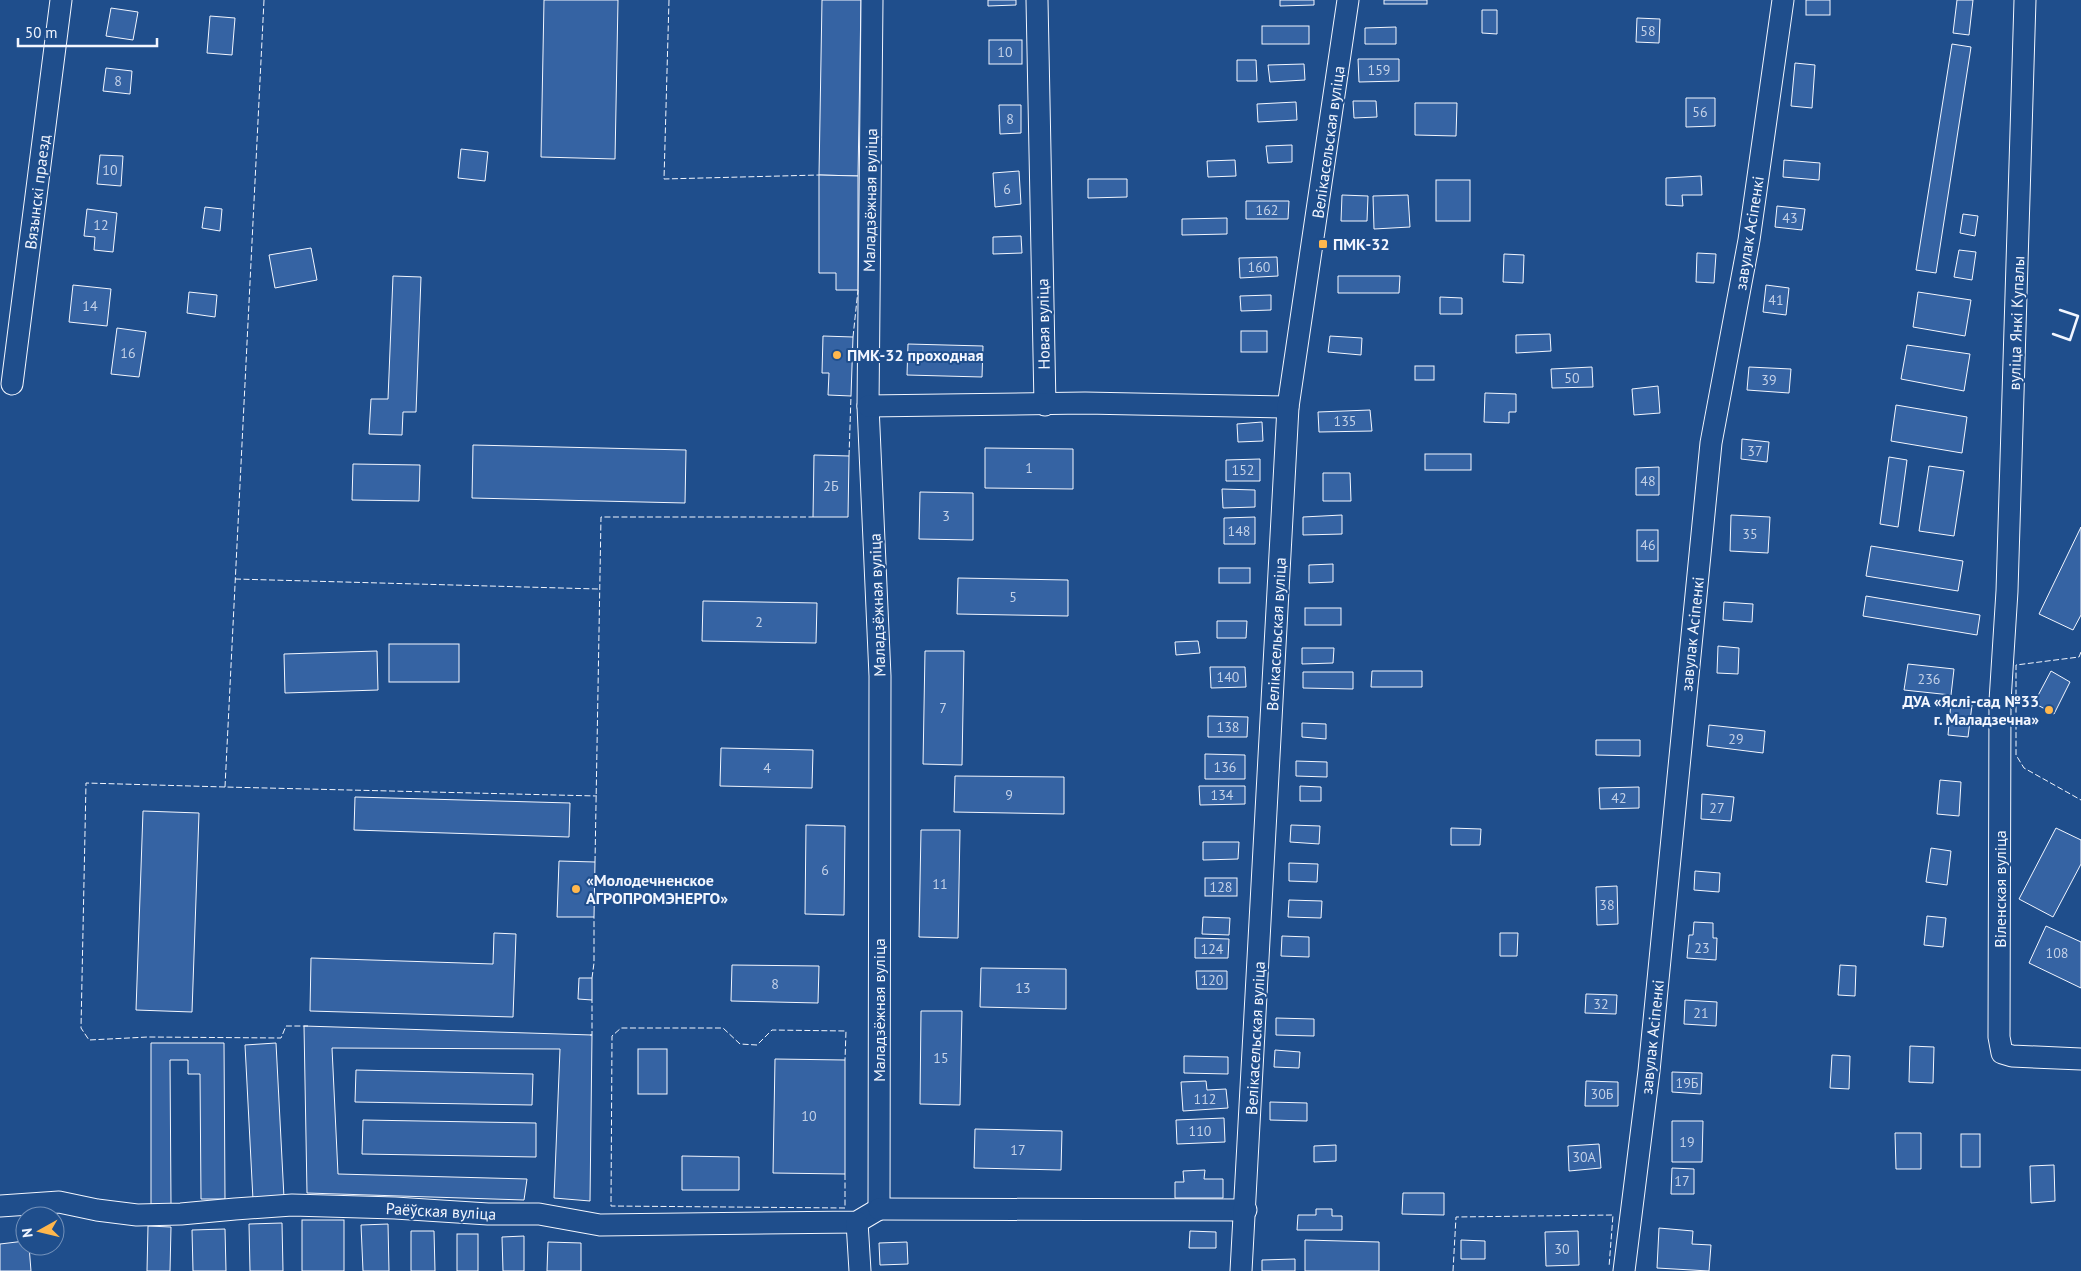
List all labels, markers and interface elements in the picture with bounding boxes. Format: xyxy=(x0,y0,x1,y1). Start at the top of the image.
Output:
scale bar xyxy=(18,15,156,47)
house number: 58 xyxy=(1640,22,1656,40)
text: 50 m xyxy=(25,23,58,42)
house number: 10 xyxy=(997,43,1013,61)
house number: 159 xyxy=(1368,61,1390,79)
street label: Велікасельская вуліца xyxy=(1307,64,1349,220)
house number: 8 xyxy=(114,72,122,90)
house number: 56 xyxy=(1692,103,1708,121)
house number: 8 xyxy=(1006,110,1014,128)
street label: Маладзёжная вуліца xyxy=(859,128,881,272)
street label: Вязынскі праезд xyxy=(20,133,54,251)
house number: 10 xyxy=(102,161,118,179)
street label: завулак Асіпенкі xyxy=(1730,174,1768,292)
house number: 6 xyxy=(1003,180,1011,198)
house number: 162 xyxy=(1256,201,1278,219)
house number: 43 xyxy=(1782,209,1798,227)
house number: 12 xyxy=(93,216,109,234)
place label: ПМК-32 xyxy=(1333,234,1390,254)
marker: ПМК-32 xyxy=(1317,238,1329,250)
street label: вуліца Янкі Купалы xyxy=(2004,255,2028,391)
house number: 160 xyxy=(1248,258,1271,276)
street label: Новая вуліца xyxy=(1032,278,1054,370)
house number: 41 xyxy=(1768,291,1784,309)
house number: 14 xyxy=(82,297,98,315)
house number: 16 xyxy=(120,344,136,362)
place label: ПМК-32 проходная xyxy=(847,345,984,365)
marker: ПМК-32 проходная xyxy=(831,349,843,361)
house number: 50 xyxy=(1564,369,1580,387)
house number: 39 xyxy=(1761,371,1777,389)
house number: 135 xyxy=(1334,412,1356,430)
house number: 37 xyxy=(1747,442,1763,460)
house number: 1 xyxy=(1025,459,1033,477)
house number: 152 xyxy=(1232,461,1254,479)
house number: 48 xyxy=(1640,472,1656,490)
house number: 2Б xyxy=(823,477,839,495)
house number: 3 xyxy=(942,507,950,525)
house number: 148 xyxy=(1228,522,1250,540)
house number: 35 xyxy=(1742,525,1758,543)
street label: Маладзёжная вуліца xyxy=(865,533,889,677)
house number: 46 xyxy=(1640,536,1656,554)
street label: Велікасельская вуліца xyxy=(1262,557,1290,711)
street label: завулак Асіпенкі xyxy=(1676,576,1708,692)
house number: 5 xyxy=(1009,588,1017,606)
house number: 2 xyxy=(755,613,763,631)
house number: 140 xyxy=(1217,668,1240,686)
house number: 236 xyxy=(1918,670,1940,688)
place label: ДУА «Яслі-сад №33 г. Маладзечна» xyxy=(1902,691,2039,729)
house number: 7 xyxy=(939,699,947,717)
marker: ДУА «Яслі-сад №33 г. Маладзечна» xyxy=(2043,704,2055,716)
house number: 138 xyxy=(1217,718,1239,736)
house number: 29 xyxy=(1728,730,1744,748)
house number: 136 xyxy=(1214,758,1236,776)
house number: 4 xyxy=(763,759,771,777)
house number: 9 xyxy=(1005,786,1013,804)
house number: 134 xyxy=(1211,786,1234,804)
house number: 42 xyxy=(1611,789,1627,807)
house number: 27 xyxy=(1709,799,1725,817)
street label: Віленская вуліца xyxy=(1990,830,2010,948)
house number: 6 xyxy=(821,861,829,879)
place label: «Молодечненское АГРОПРОМЭНЕРГО» xyxy=(586,870,728,908)
house number: 11 xyxy=(932,875,948,893)
house number: 128 xyxy=(1210,878,1232,896)
marker: «Молодечненское АГРОПРОМЭНЕРГО» xyxy=(570,883,582,895)
house number: 38 xyxy=(1599,896,1615,914)
street label: Маладзёжная вуліца xyxy=(869,938,889,1082)
house number: 23 xyxy=(1694,939,1710,957)
house number: 124 xyxy=(1201,940,1224,958)
house number: 108 xyxy=(2046,944,2068,962)
street label: Велікасельская вуліца xyxy=(1241,961,1269,1115)
house number: 120 xyxy=(1201,971,1224,989)
house number: 8 xyxy=(771,975,779,993)
house number: 13 xyxy=(1015,979,1031,997)
street label: завулак Асіпенкі xyxy=(1636,979,1668,1095)
house number: 32 xyxy=(1593,995,1609,1013)
house number: 21 xyxy=(1693,1004,1709,1022)
house number: 15 xyxy=(933,1049,949,1067)
house number: 19Б xyxy=(1676,1074,1699,1092)
house number: 30Б xyxy=(1591,1085,1614,1103)
house number: 112 xyxy=(1194,1090,1216,1108)
house number: 10 xyxy=(801,1107,817,1125)
house number: 110 xyxy=(1189,1122,1212,1140)
house number: 19 xyxy=(1679,1133,1695,1151)
house number: 17 xyxy=(1010,1141,1026,1159)
house number: 30А xyxy=(1572,1148,1597,1166)
house number: 17 xyxy=(1674,1172,1690,1190)
street label: Раёўская вуліца xyxy=(385,1198,497,1224)
north arrow xyxy=(15,1206,65,1256)
text: N xyxy=(18,1227,37,1239)
house number: 30 xyxy=(1554,1240,1570,1258)

